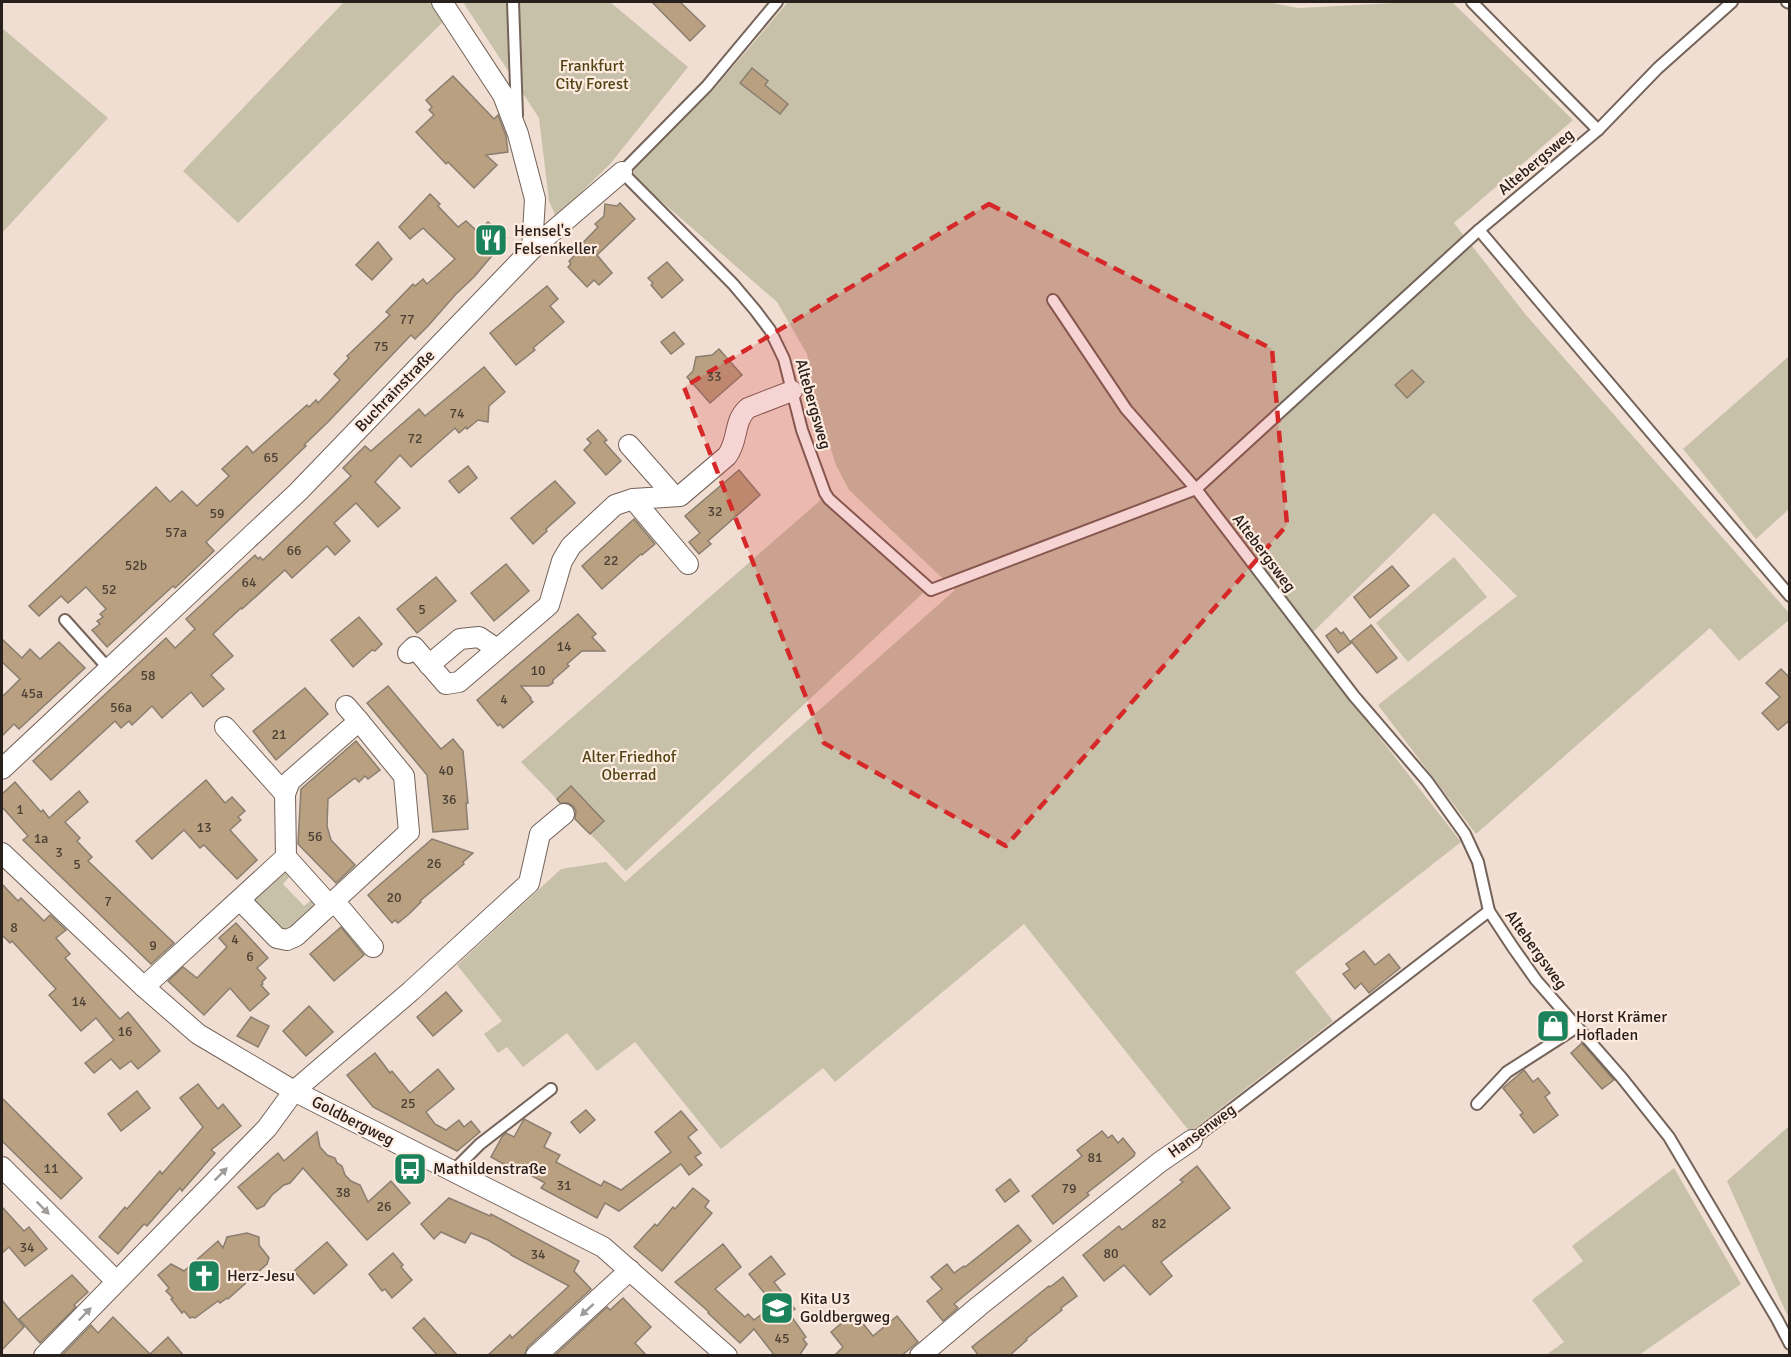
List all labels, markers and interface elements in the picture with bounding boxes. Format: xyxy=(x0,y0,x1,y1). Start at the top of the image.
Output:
park label: Frankfurt City Forest xyxy=(556,56,629,94)
street label: Altebergsweg xyxy=(1494,124,1578,200)
place label: Hensel's Felsenkeller xyxy=(514,221,597,259)
restaurant icon: Hensel's Felsenkeller xyxy=(473,222,509,258)
house number: 77 xyxy=(399,311,415,328)
house number: 75 xyxy=(373,338,389,355)
street label: Buchrainstraße xyxy=(351,346,439,436)
street label: Altebergsweg xyxy=(791,357,835,451)
house number: 33 xyxy=(706,368,722,385)
house number: 74 xyxy=(449,405,465,422)
house number: 72 xyxy=(407,430,423,447)
house number: 65 xyxy=(263,449,279,466)
house number: 32 xyxy=(707,503,723,520)
house number: 59 xyxy=(209,505,225,522)
street label: Altebergsweg xyxy=(1228,510,1300,596)
house number: 57a xyxy=(165,524,187,541)
house number: 66 xyxy=(286,542,302,559)
house number: 22 xyxy=(603,552,619,569)
house number: 52b xyxy=(125,557,147,574)
house number: 64 xyxy=(241,574,257,591)
house number: 52 xyxy=(101,581,117,598)
house number: 5 xyxy=(418,601,426,618)
house number: 14 xyxy=(556,638,572,655)
house number: 10 xyxy=(530,662,546,679)
house number: 58 xyxy=(140,667,156,684)
house number: 45a xyxy=(21,685,43,702)
house number: 4 xyxy=(500,691,508,708)
house number: 56a xyxy=(110,699,132,716)
house number: 21 xyxy=(271,726,287,743)
park label: Alter Friedhof Oberrad xyxy=(582,747,677,785)
house number: 40 xyxy=(438,762,454,779)
house number: 36 xyxy=(441,791,457,808)
house number: 1 xyxy=(16,801,24,818)
house number: 13 xyxy=(196,819,212,836)
house number: 56 xyxy=(307,828,323,845)
house number: 1a xyxy=(34,830,48,847)
house number: 3 xyxy=(55,844,63,861)
house number: 26 xyxy=(426,855,442,872)
house number: 5 xyxy=(73,856,81,873)
house number: 20 xyxy=(386,889,402,906)
house number: 7 xyxy=(104,893,112,910)
street label: Altebergsweg xyxy=(1501,907,1571,993)
house number: 8 xyxy=(10,919,18,936)
house number: 4 xyxy=(231,931,239,948)
house number: 9 xyxy=(149,937,157,954)
house number: 6 xyxy=(246,948,254,965)
house number: 14 xyxy=(71,993,87,1010)
place label: Horst Krämer Hofladen xyxy=(1576,1007,1667,1045)
shop icon: Horst Krämer Hofladen xyxy=(1535,1008,1571,1044)
house number: 16 xyxy=(117,1023,133,1040)
street label: Goldbergweg xyxy=(308,1092,398,1150)
house number: 25 xyxy=(400,1095,416,1112)
street label: Hansenweg xyxy=(1164,1100,1240,1162)
house number: 81 xyxy=(1087,1149,1103,1166)
bus stop icon: Mathildenstraße xyxy=(392,1151,428,1187)
place label: Mathildenstraße xyxy=(433,1159,547,1179)
house number: 11 xyxy=(43,1160,59,1177)
one-way arrow xyxy=(214,1168,228,1182)
house number: 31 xyxy=(556,1177,572,1194)
house number: 79 xyxy=(1061,1180,1077,1197)
house number: 38 xyxy=(335,1184,351,1201)
house number: 26 xyxy=(376,1198,392,1215)
one-way arrow xyxy=(35,1201,49,1215)
house number: 82 xyxy=(1151,1215,1167,1232)
house number: 34 xyxy=(19,1239,35,1256)
house number: 80 xyxy=(1103,1245,1119,1262)
house number: 34 xyxy=(530,1246,546,1263)
church icon: Herz-Jesu xyxy=(186,1258,222,1294)
place label: Herz-Jesu xyxy=(227,1266,295,1286)
place label: Kita U3 Goldbergweg xyxy=(800,1289,890,1327)
school or university icon: Kita U3 Goldbergweg xyxy=(759,1290,795,1326)
one-way arrow xyxy=(580,1302,594,1316)
one-way arrow xyxy=(77,1307,91,1321)
house number: 45 xyxy=(774,1330,790,1347)

